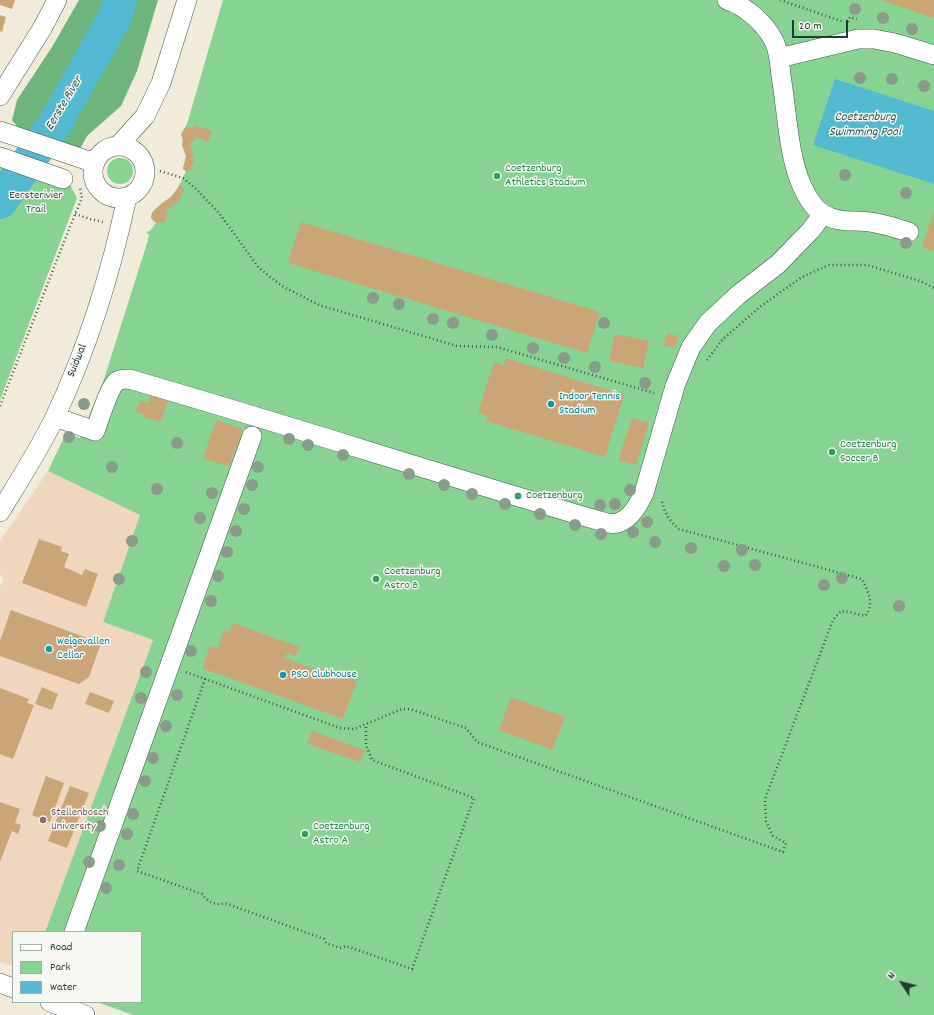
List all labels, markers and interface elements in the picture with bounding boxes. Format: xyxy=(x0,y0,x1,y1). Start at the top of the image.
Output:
scale bar xyxy=(794,12,850,38)
text: 20 m xyxy=(799,18,822,35)
water label: Eerste River xyxy=(43,74,87,134)
water label: Coetzenburg Swimming Pool xyxy=(829,110,901,141)
place label: Coetzenburg Athletics Stadium xyxy=(505,162,585,190)
marker: Coetzenburg Athletics Stadium xyxy=(492,171,502,181)
park label: Eersterivier Trail xyxy=(9,189,63,217)
street label: Suidwal xyxy=(65,342,91,380)
place label: Indoor Tennis Stadium xyxy=(559,390,620,418)
marker: Indoor Tennis Stadium xyxy=(546,399,556,409)
place label: Coetzenburg Soccer B xyxy=(840,438,896,466)
marker: Coetzenburg Soccer B xyxy=(827,447,837,457)
place label: Coetzenburg xyxy=(526,489,582,503)
marker: Coetzenburg xyxy=(513,491,523,501)
place label: Coetzenburg Astro B xyxy=(384,565,440,593)
marker: Coetzenburg Astro B xyxy=(371,574,381,584)
place label: Welgevallen Cellar xyxy=(57,635,110,663)
marker: Welgevallen Cellar xyxy=(44,644,54,654)
place label: PSO Clubhouse xyxy=(291,668,357,682)
marker: PSO Clubhouse xyxy=(278,670,288,680)
place label: Stellenbosch University xyxy=(51,806,108,834)
marker: Stellenbosch University xyxy=(38,815,48,825)
place label: Coetzenburg Astro A xyxy=(313,820,369,848)
marker: Coetzenburg Astro A xyxy=(300,829,310,839)
legend xyxy=(12,931,142,1003)
text: Road xyxy=(50,939,72,956)
text: Park xyxy=(50,959,70,976)
north arrow xyxy=(882,963,922,1003)
text: N xyxy=(884,969,900,983)
text: Water xyxy=(50,979,77,996)

